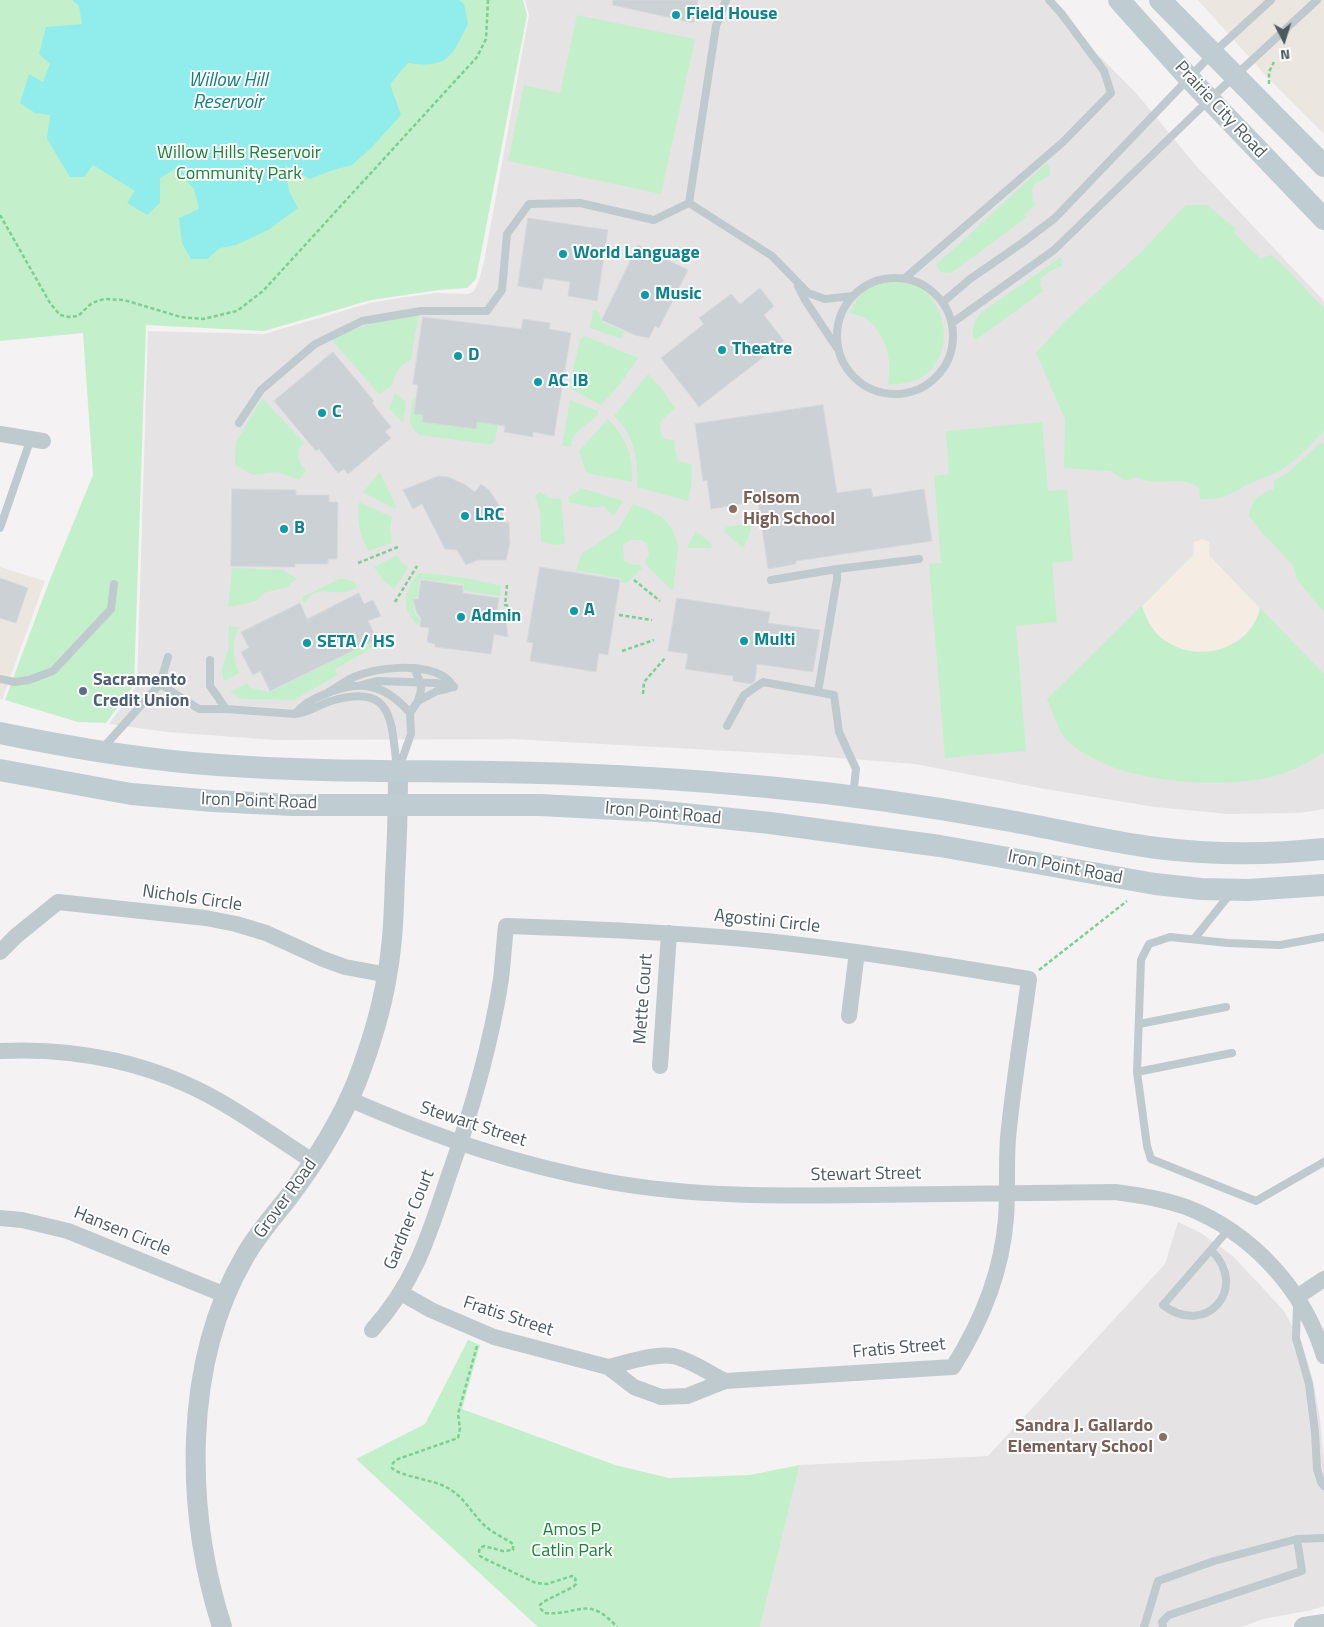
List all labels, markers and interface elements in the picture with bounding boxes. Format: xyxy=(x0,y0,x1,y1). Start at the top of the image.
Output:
place label: Field House xyxy=(686,4,777,26)
marker: Field House xyxy=(670,9,682,21)
north arrow xyxy=(1259,15,1309,65)
text: N xyxy=(1280,45,1291,66)
street label: Prairie City Road xyxy=(1170,57,1270,163)
water label: Willow Hill Reservoir xyxy=(188,70,268,114)
park label: Willow Hills Reservoir Community Park xyxy=(157,143,321,186)
place label: World Language xyxy=(573,243,700,265)
marker: World Language xyxy=(557,248,569,260)
place label: Music xyxy=(655,284,702,306)
marker: Music xyxy=(639,289,651,301)
place label: Theatre xyxy=(732,339,792,361)
marker: Theatre xyxy=(716,344,728,356)
place label: D xyxy=(468,345,479,367)
marker: D xyxy=(452,350,464,362)
place label: AC IB xyxy=(548,371,589,393)
marker: AC IB xyxy=(532,376,544,388)
place label: C xyxy=(332,402,342,424)
marker: C xyxy=(316,407,328,419)
place label: Folsom High School xyxy=(743,488,835,530)
marker: Folsom High School xyxy=(727,503,739,515)
place label: LRC xyxy=(475,505,504,527)
marker: LRC xyxy=(459,510,471,522)
place label: B xyxy=(294,518,305,540)
marker: B xyxy=(278,523,290,535)
place label: A xyxy=(584,600,595,622)
marker: A xyxy=(568,605,580,617)
place label: Admin xyxy=(471,606,521,628)
marker: Admin xyxy=(455,611,467,623)
place label: Multi xyxy=(754,630,795,652)
place label: SETA / HS xyxy=(317,632,395,654)
marker: Multi xyxy=(738,635,750,647)
marker: SETA / HS xyxy=(301,637,313,649)
place label: Sacramento Credit Union xyxy=(93,670,189,712)
marker: Sacramento Credit Union xyxy=(77,685,89,697)
street label: Iron Point Road xyxy=(200,789,318,815)
street label: Iron Point Road xyxy=(604,798,722,830)
street label: Iron Point Road xyxy=(1006,846,1124,890)
street label: Nichols Circle xyxy=(141,881,243,917)
street label: Agostini Circle xyxy=(713,906,821,938)
street label: Mette Court xyxy=(630,953,658,1045)
street label: Stewart Street xyxy=(417,1098,529,1152)
street label: Grover Road xyxy=(250,1155,322,1243)
street label: Stewart Street xyxy=(811,1163,921,1187)
street label: Gardner Court xyxy=(380,1167,440,1273)
street label: Hansen Circle xyxy=(70,1203,174,1261)
street label: Fratis Street xyxy=(460,1292,556,1342)
street label: Fratis Street xyxy=(852,1334,946,1364)
place label: Sandra J. Gallardo Elementary School xyxy=(1008,1416,1153,1458)
marker: Sandra J. Gallardo Elementary School xyxy=(1157,1431,1169,1443)
park label: Amos P Catlin Park xyxy=(531,1520,613,1562)

